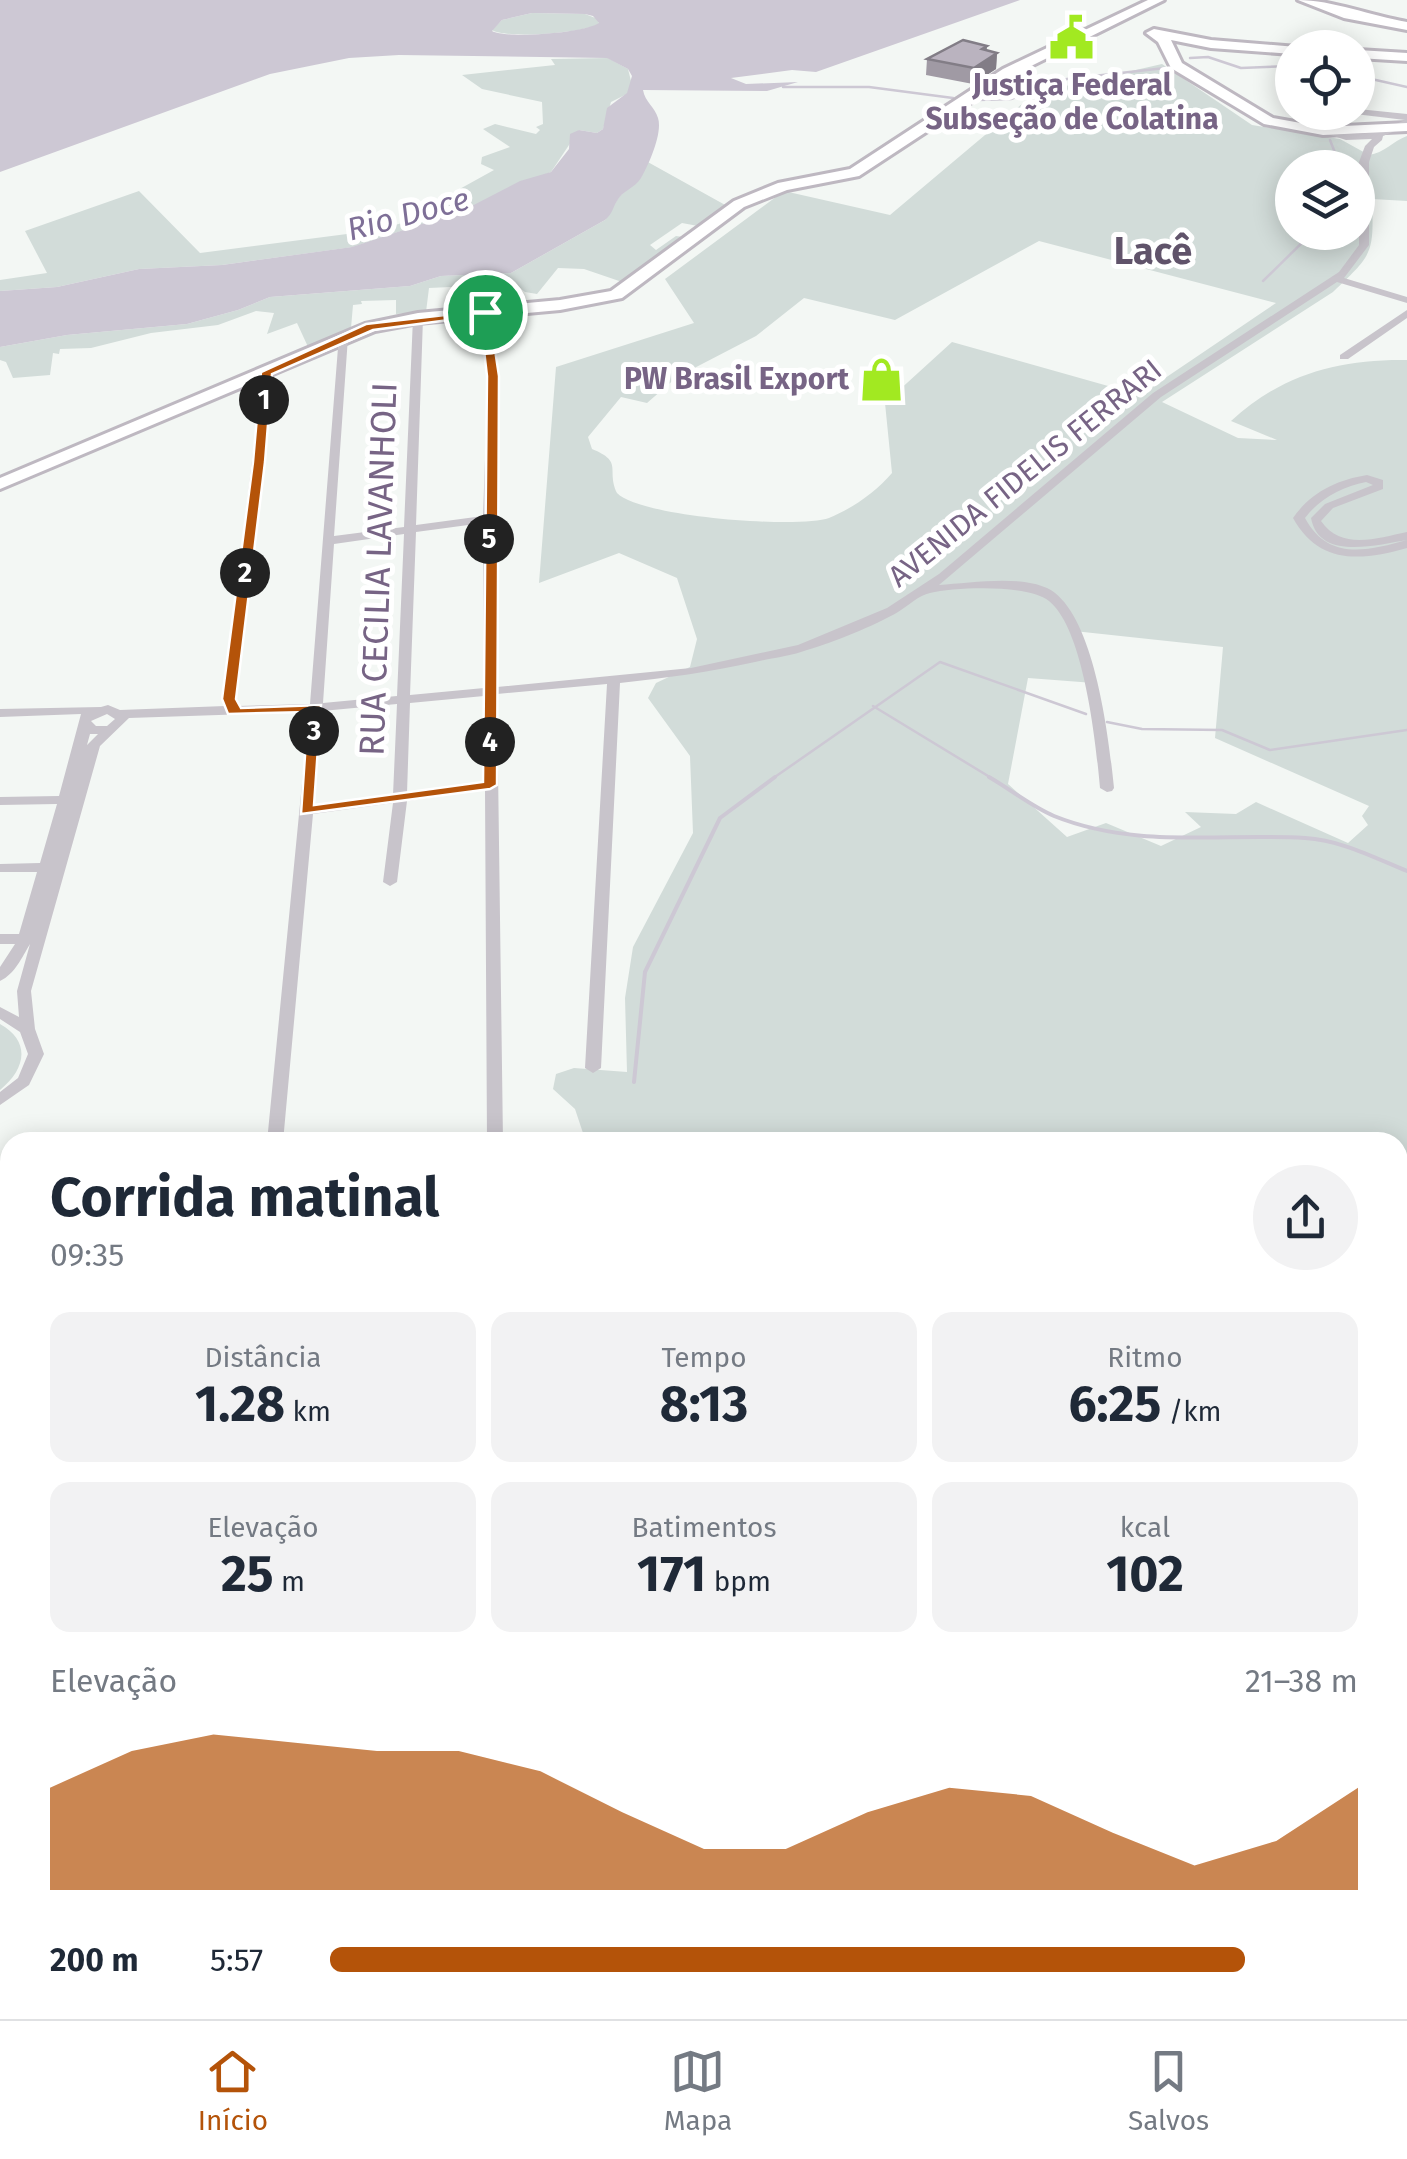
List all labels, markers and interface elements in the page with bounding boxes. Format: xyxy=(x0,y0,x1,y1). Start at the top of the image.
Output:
public building icon: Justiça Federal Subseção de Colatina xyxy=(1048,14,1096,62)
map controls xyxy=(1275,30,1375,250)
button: locate xyxy=(1275,30,1375,130)
place label: Justiça Federal Subseção de Colatina xyxy=(925,67,1219,138)
button: layers xyxy=(1275,150,1375,250)
water label: Rio Doce xyxy=(343,179,473,249)
district label: Lacê xyxy=(1114,228,1192,274)
pin xyxy=(443,270,528,355)
icon: arrive xyxy=(458,285,513,340)
street label: AVENIDA FIDELIS FERRARI xyxy=(881,352,1169,594)
shop icon: PW Brasil Export xyxy=(858,355,906,403)
place label: PW Brasil Export xyxy=(624,361,849,397)
pin: 1 xyxy=(239,375,289,425)
street label: RUA CECILIA LAVANHOLI xyxy=(350,382,406,756)
text: 1 xyxy=(258,383,271,416)
pin: 5 xyxy=(464,514,514,564)
text: 5 xyxy=(481,522,497,555)
pin: 2 xyxy=(220,548,270,598)
text: 2 xyxy=(238,556,252,589)
pin: 3 xyxy=(289,706,339,756)
text: 3 xyxy=(307,714,321,747)
pin: 4 xyxy=(465,717,515,767)
text: 4 xyxy=(482,725,498,758)
text: Corrida matinal xyxy=(50,1165,439,1231)
button: share xyxy=(1253,1165,1358,1270)
text: 09:35 xyxy=(50,1236,124,1274)
text: Distância xyxy=(204,1341,322,1374)
text: Tempo xyxy=(661,1341,747,1374)
text: Ritmo xyxy=(1107,1341,1183,1374)
text: 1.28 xyxy=(195,1374,285,1434)
text: 8:13 xyxy=(660,1374,748,1434)
text: 6:25 xyxy=(1068,1374,1161,1434)
text: km xyxy=(285,1395,331,1428)
text: /km xyxy=(1161,1395,1222,1428)
text: Elevação xyxy=(207,1511,319,1544)
text: Batimentos xyxy=(631,1511,777,1544)
text: kcal xyxy=(1120,1511,1170,1544)
text: 25 xyxy=(221,1544,274,1604)
text: 171 xyxy=(637,1544,706,1604)
text: 102 xyxy=(1106,1544,1184,1604)
text: m xyxy=(274,1565,305,1598)
text: bpm xyxy=(706,1565,771,1598)
text: Elevação xyxy=(50,1662,177,1700)
text: 21–38 m xyxy=(1245,1662,1358,1700)
text: 200 m xyxy=(50,1941,139,1979)
text: 5:57 xyxy=(210,1941,263,1979)
tab: Início xyxy=(198,2044,268,2137)
tab: Mapa xyxy=(664,2044,732,2137)
tab: Salvos xyxy=(1128,2044,1209,2137)

